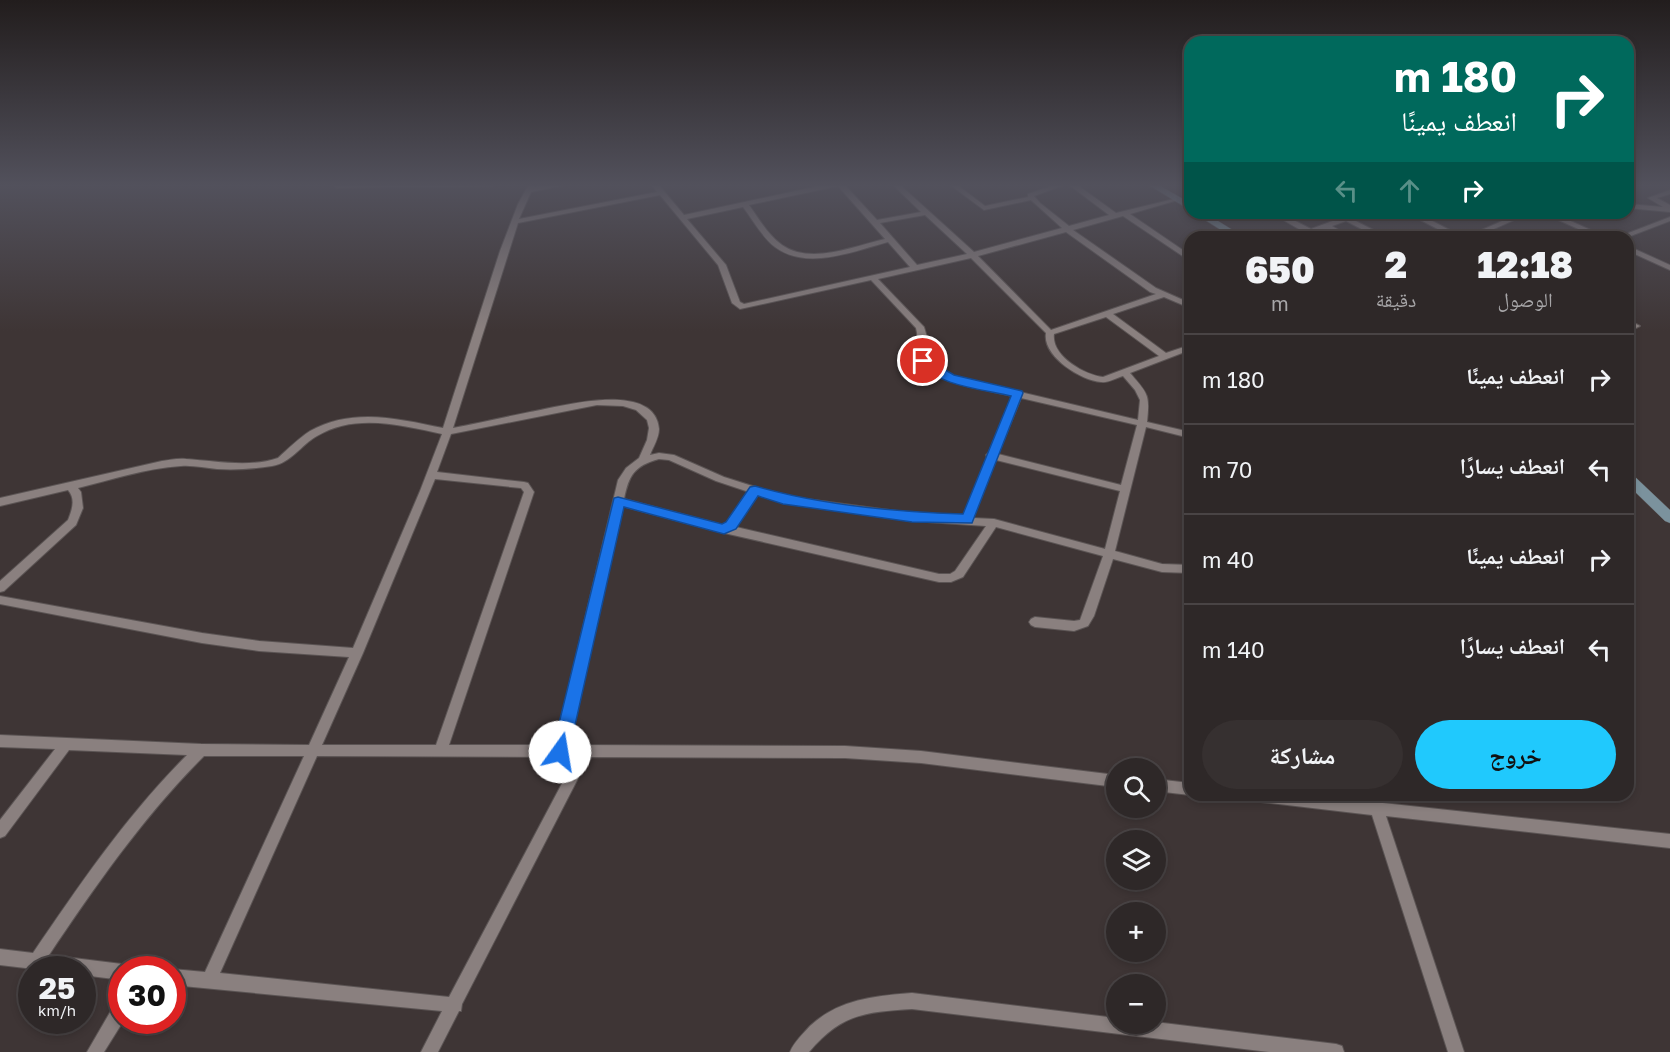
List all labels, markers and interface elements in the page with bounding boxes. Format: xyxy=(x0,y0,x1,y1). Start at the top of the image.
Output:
text: 180 m xyxy=(1394,51,1517,101)
icon: right xyxy=(1538,60,1616,138)
text: انعطف يمينًا xyxy=(1401,105,1517,137)
icon: left xyxy=(1330,174,1363,207)
icon: ahead xyxy=(1393,174,1426,207)
icon: right xyxy=(1456,174,1489,207)
text: 2 xyxy=(1385,243,1407,286)
text: 12:18 xyxy=(1477,243,1573,286)
text: 650 xyxy=(1245,248,1315,291)
text: دقيقة xyxy=(1376,287,1416,311)
text: الوصول xyxy=(1498,287,1553,311)
text: m xyxy=(1271,291,1289,315)
pin xyxy=(897,335,948,386)
icon: arrive xyxy=(906,344,939,377)
text: انعطف يمينًا xyxy=(1466,362,1565,389)
icon: right xyxy=(1583,363,1616,396)
text: 180 m xyxy=(1202,366,1265,393)
text: انعطف يسارًا xyxy=(1460,452,1565,479)
icon: left xyxy=(1583,453,1616,486)
text: 70 m xyxy=(1202,456,1252,483)
text: انعطف يمينًا xyxy=(1466,542,1565,569)
icon: right xyxy=(1583,543,1616,576)
text: 40 m xyxy=(1202,546,1254,573)
text: انعطف يسارًا xyxy=(1460,632,1565,659)
icon: left xyxy=(1583,633,1616,666)
text: 140 m xyxy=(1202,636,1265,663)
position arrow xyxy=(528,720,592,784)
button: مشاركة xyxy=(1202,720,1403,789)
button: خروج xyxy=(1415,720,1616,789)
map controls xyxy=(1106,758,1166,1034)
button: search xyxy=(1106,758,1166,818)
button: layers xyxy=(1106,830,1166,890)
button: + xyxy=(1106,902,1166,962)
speed limit sign: 30 xyxy=(108,956,186,1034)
text: 25 xyxy=(39,970,75,1006)
button: − xyxy=(1106,974,1166,1034)
text: km/h xyxy=(38,1001,76,1019)

